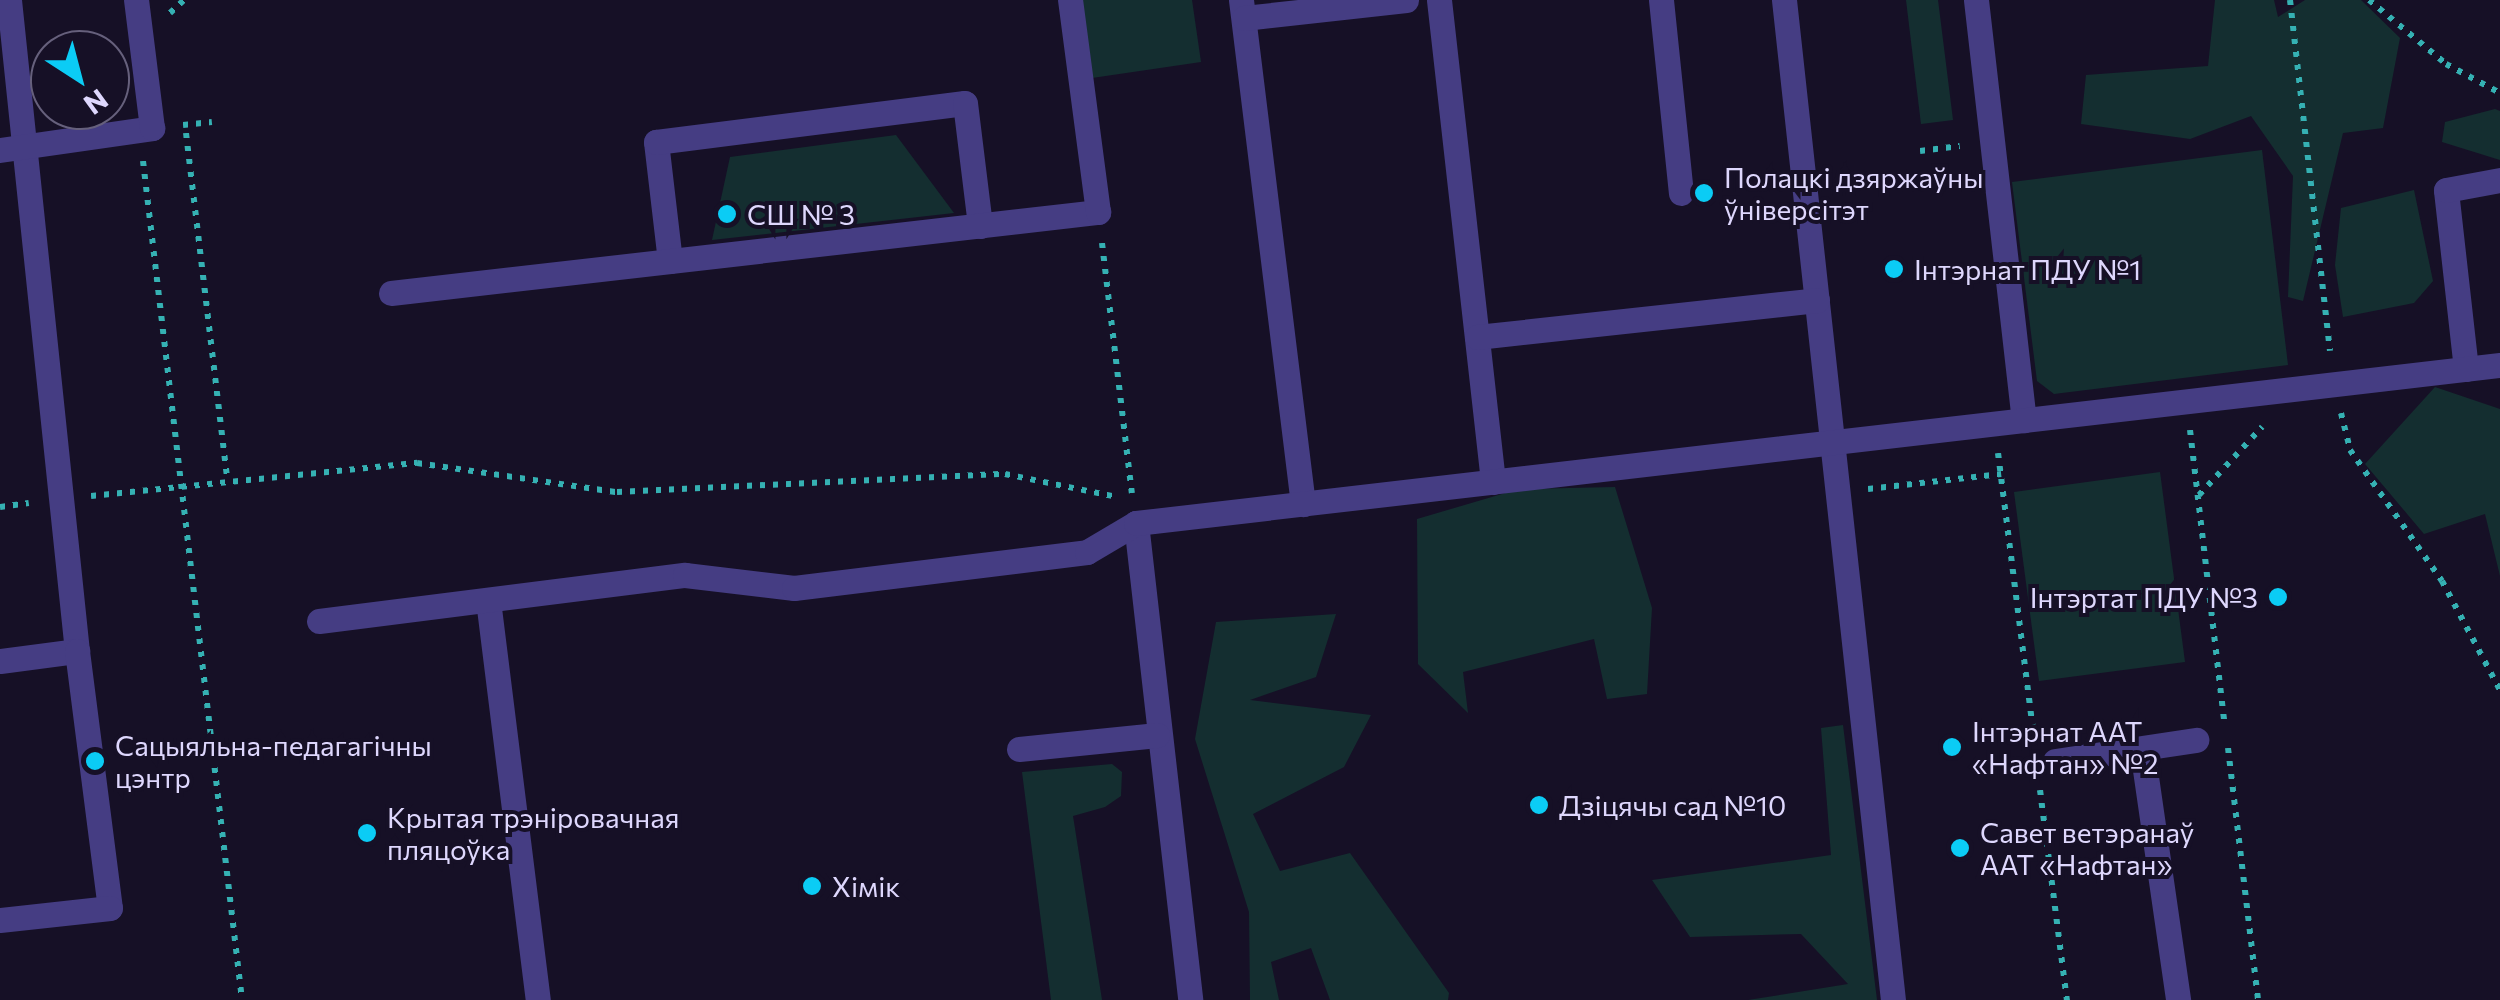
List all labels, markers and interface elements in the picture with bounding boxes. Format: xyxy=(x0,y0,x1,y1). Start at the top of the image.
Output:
north arrow xyxy=(30,30,130,130)
text: N xyxy=(78,83,115,123)
place label: Полацкі дзяржаўны ўніверсітэт xyxy=(1724,160,1984,226)
marker: Полацкі дзяржаўны ўніверсітэт xyxy=(1693,182,1715,204)
place label: СШ № 3 xyxy=(747,197,855,231)
marker: СШ № 3 xyxy=(716,203,738,225)
place label: Інтэрнат ПДУ №1 xyxy=(1914,252,2141,286)
marker: Інтэрнат ПДУ №1 xyxy=(1883,258,1905,280)
place label: Інтэртат ПДУ №3 xyxy=(2030,580,2258,614)
marker: Інтэртат ПДУ №3 xyxy=(2267,586,2289,608)
place label: Інтэрнат ААТ «Нафтан» №2 xyxy=(1972,714,2159,780)
place label: Сацыяльна-педагагічны цэнтр xyxy=(115,728,432,794)
marker: Інтэрнат ААТ «Нафтан» №2 xyxy=(1941,736,1963,758)
marker: Сацыяльна-педагагічны цэнтр xyxy=(84,750,106,772)
place label: Дзіцячы сад №10 xyxy=(1559,788,1786,822)
marker: Дзіцячы сад №10 xyxy=(1528,794,1550,816)
place label: Крытая трэніровачная пляцоўка xyxy=(387,800,679,866)
place label: Савет ветэранаў ААТ «Нафтан» xyxy=(1980,815,2194,881)
marker: Крытая трэніровачная пляцоўка xyxy=(356,822,378,844)
marker: Савет ветэранаў ААТ «Нафтан» xyxy=(1949,837,1971,859)
place label: Хімік xyxy=(832,869,900,903)
marker: Хімік xyxy=(801,875,823,897)

